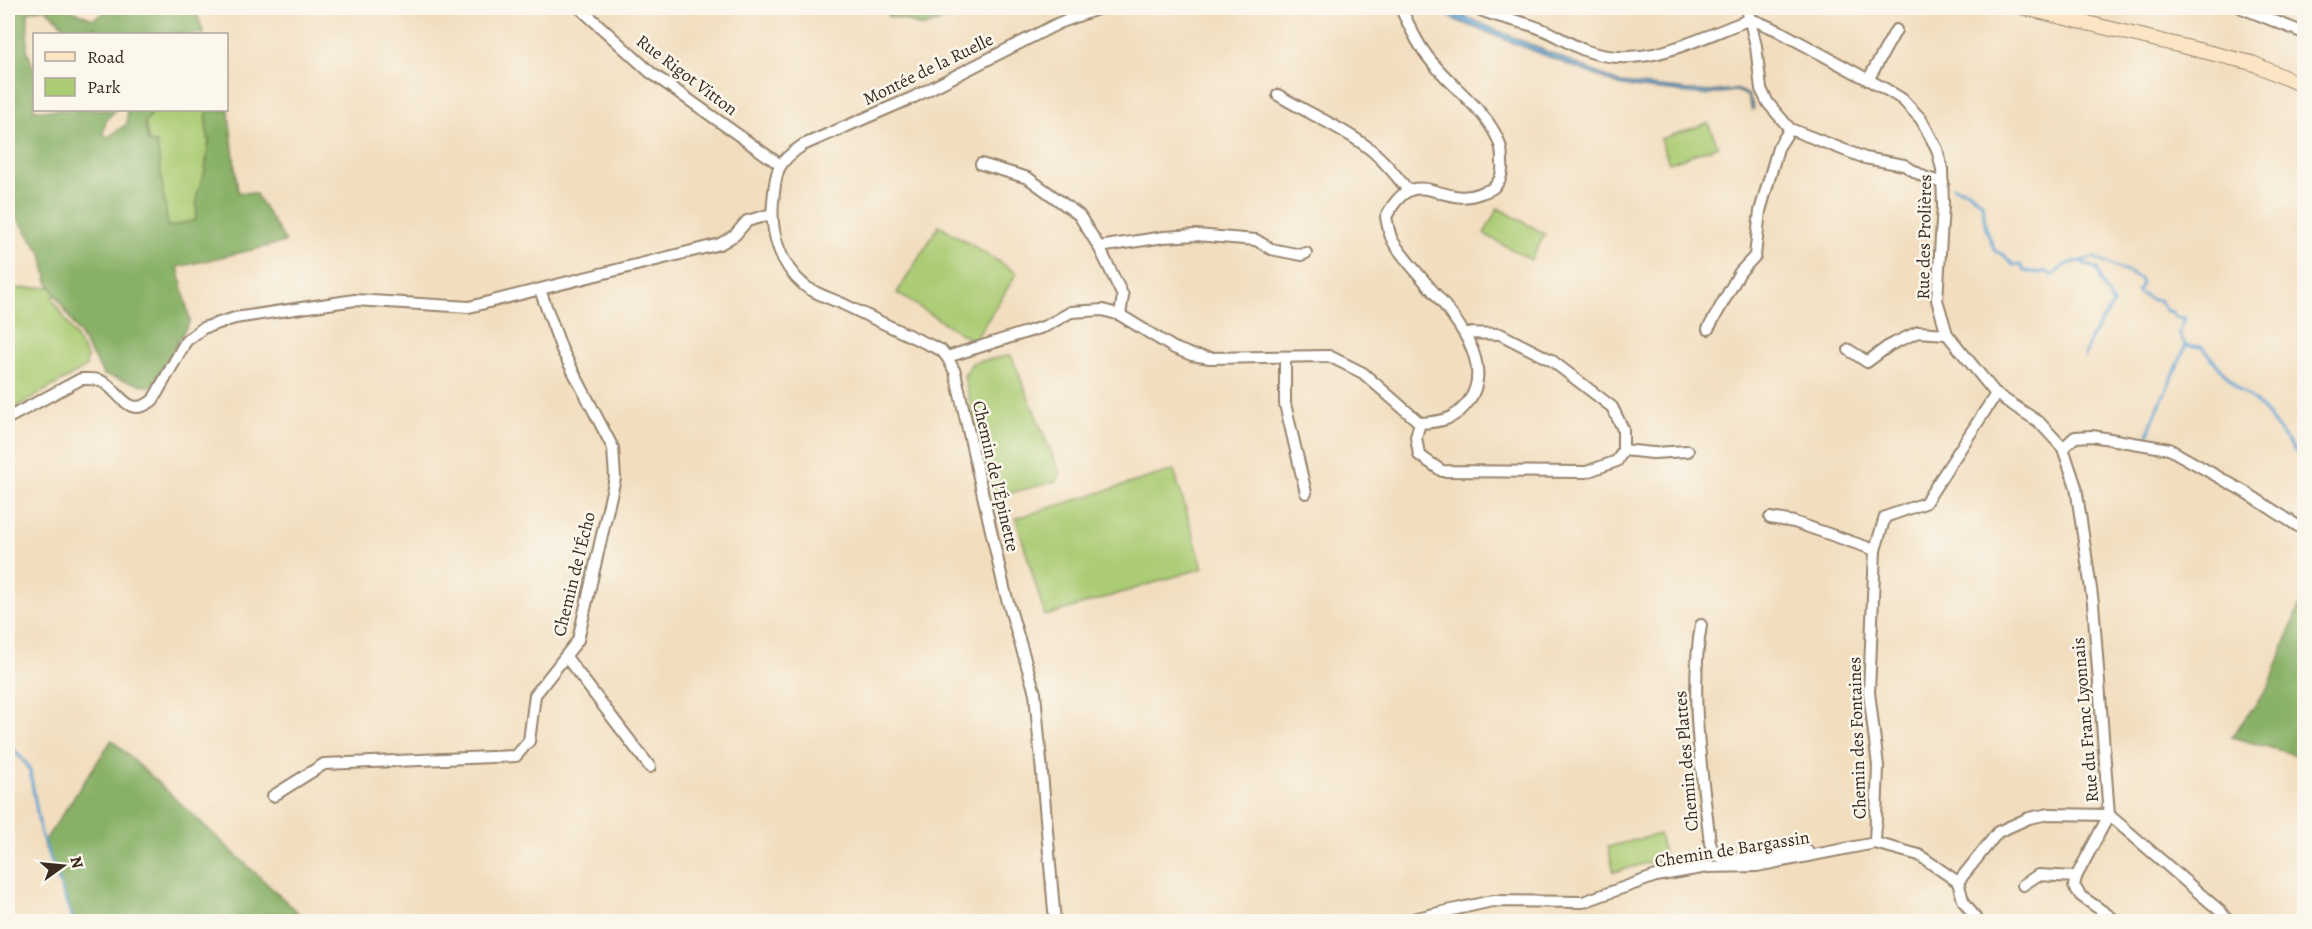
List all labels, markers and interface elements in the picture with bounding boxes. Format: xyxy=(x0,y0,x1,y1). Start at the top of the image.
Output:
street label: Montée de la Ruelle xyxy=(859,27,997,111)
street label: Rue Rigot Vitton xyxy=(631,29,743,121)
legend xyxy=(33,33,228,111)
text: Road xyxy=(87,45,125,69)
text: Park xyxy=(87,75,121,99)
street label: Rue des Prolières xyxy=(1911,174,1937,300)
street label: Chemin de l'Épinette xyxy=(967,398,1025,554)
street label: Chemin de l'Écho xyxy=(547,509,601,639)
street label: Rue du Franc Lyonnais xyxy=(2066,636,2104,804)
street label: Chemin des Fontaines xyxy=(1842,656,1872,820)
street label: Chemin des Plattes xyxy=(1668,690,1704,832)
street label: Chemin de Bargassin xyxy=(1653,825,1811,873)
north arrow xyxy=(33,836,93,896)
text: N xyxy=(64,854,89,871)

